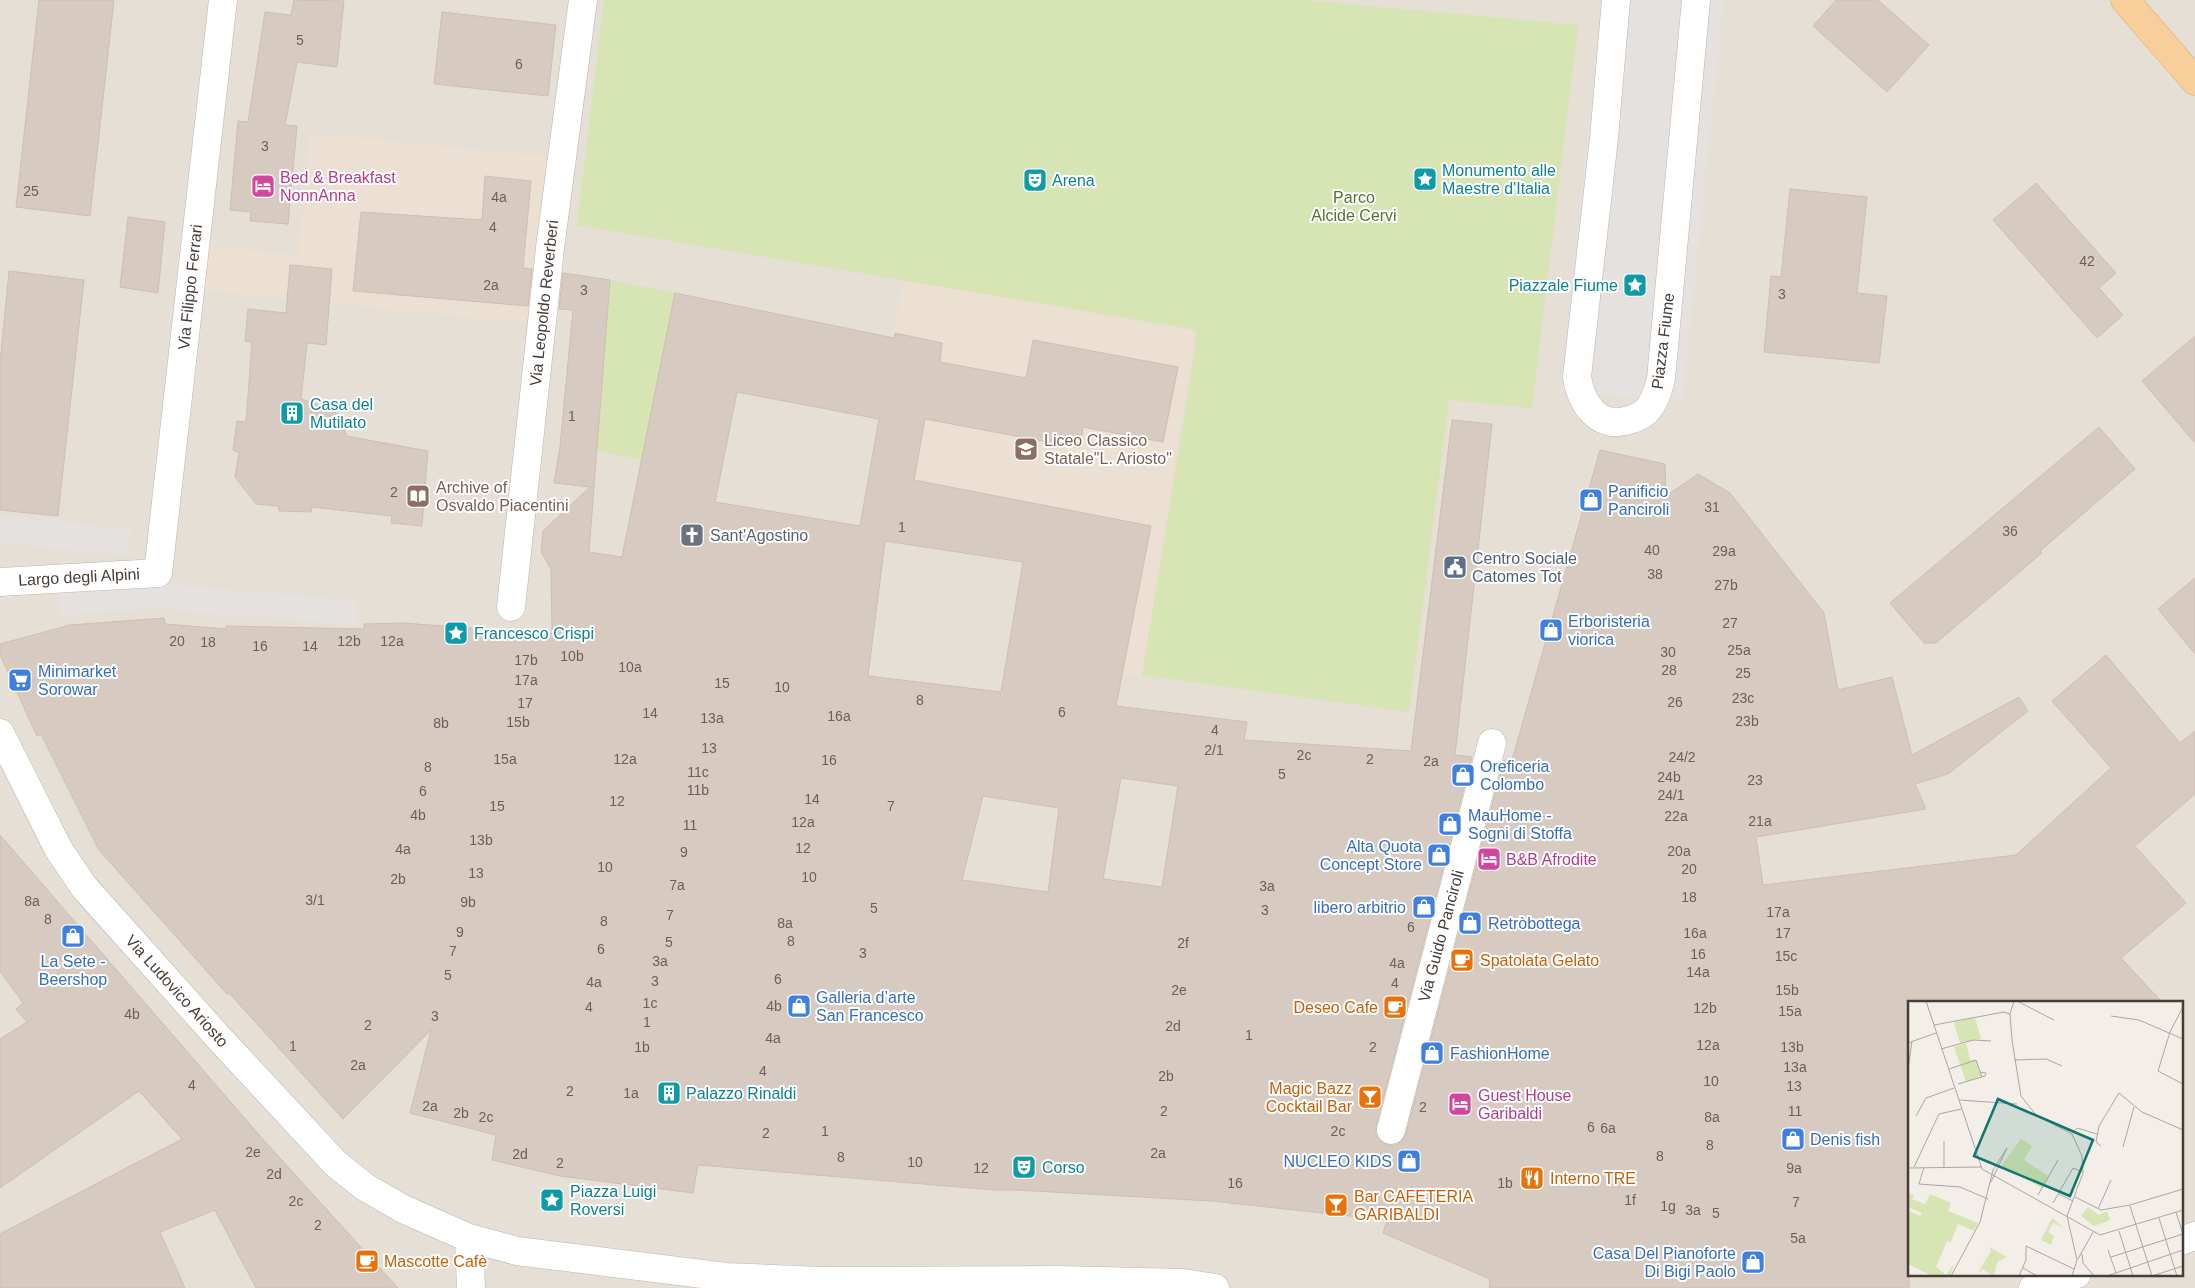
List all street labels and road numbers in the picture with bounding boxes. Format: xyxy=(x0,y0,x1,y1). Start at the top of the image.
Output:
street label: Via Leopoldo Reverberi xyxy=(527,219,561,387)
street label: Via Filippo Ferrari xyxy=(175,223,205,351)
street label: Piazza Fiume xyxy=(1649,292,1677,390)
street label: Largo degli Alpini xyxy=(18,565,140,589)
street label: Via Guido Panciroli xyxy=(1415,868,1467,1004)
street label: Via Ludovico Ariosto xyxy=(122,932,232,1051)

